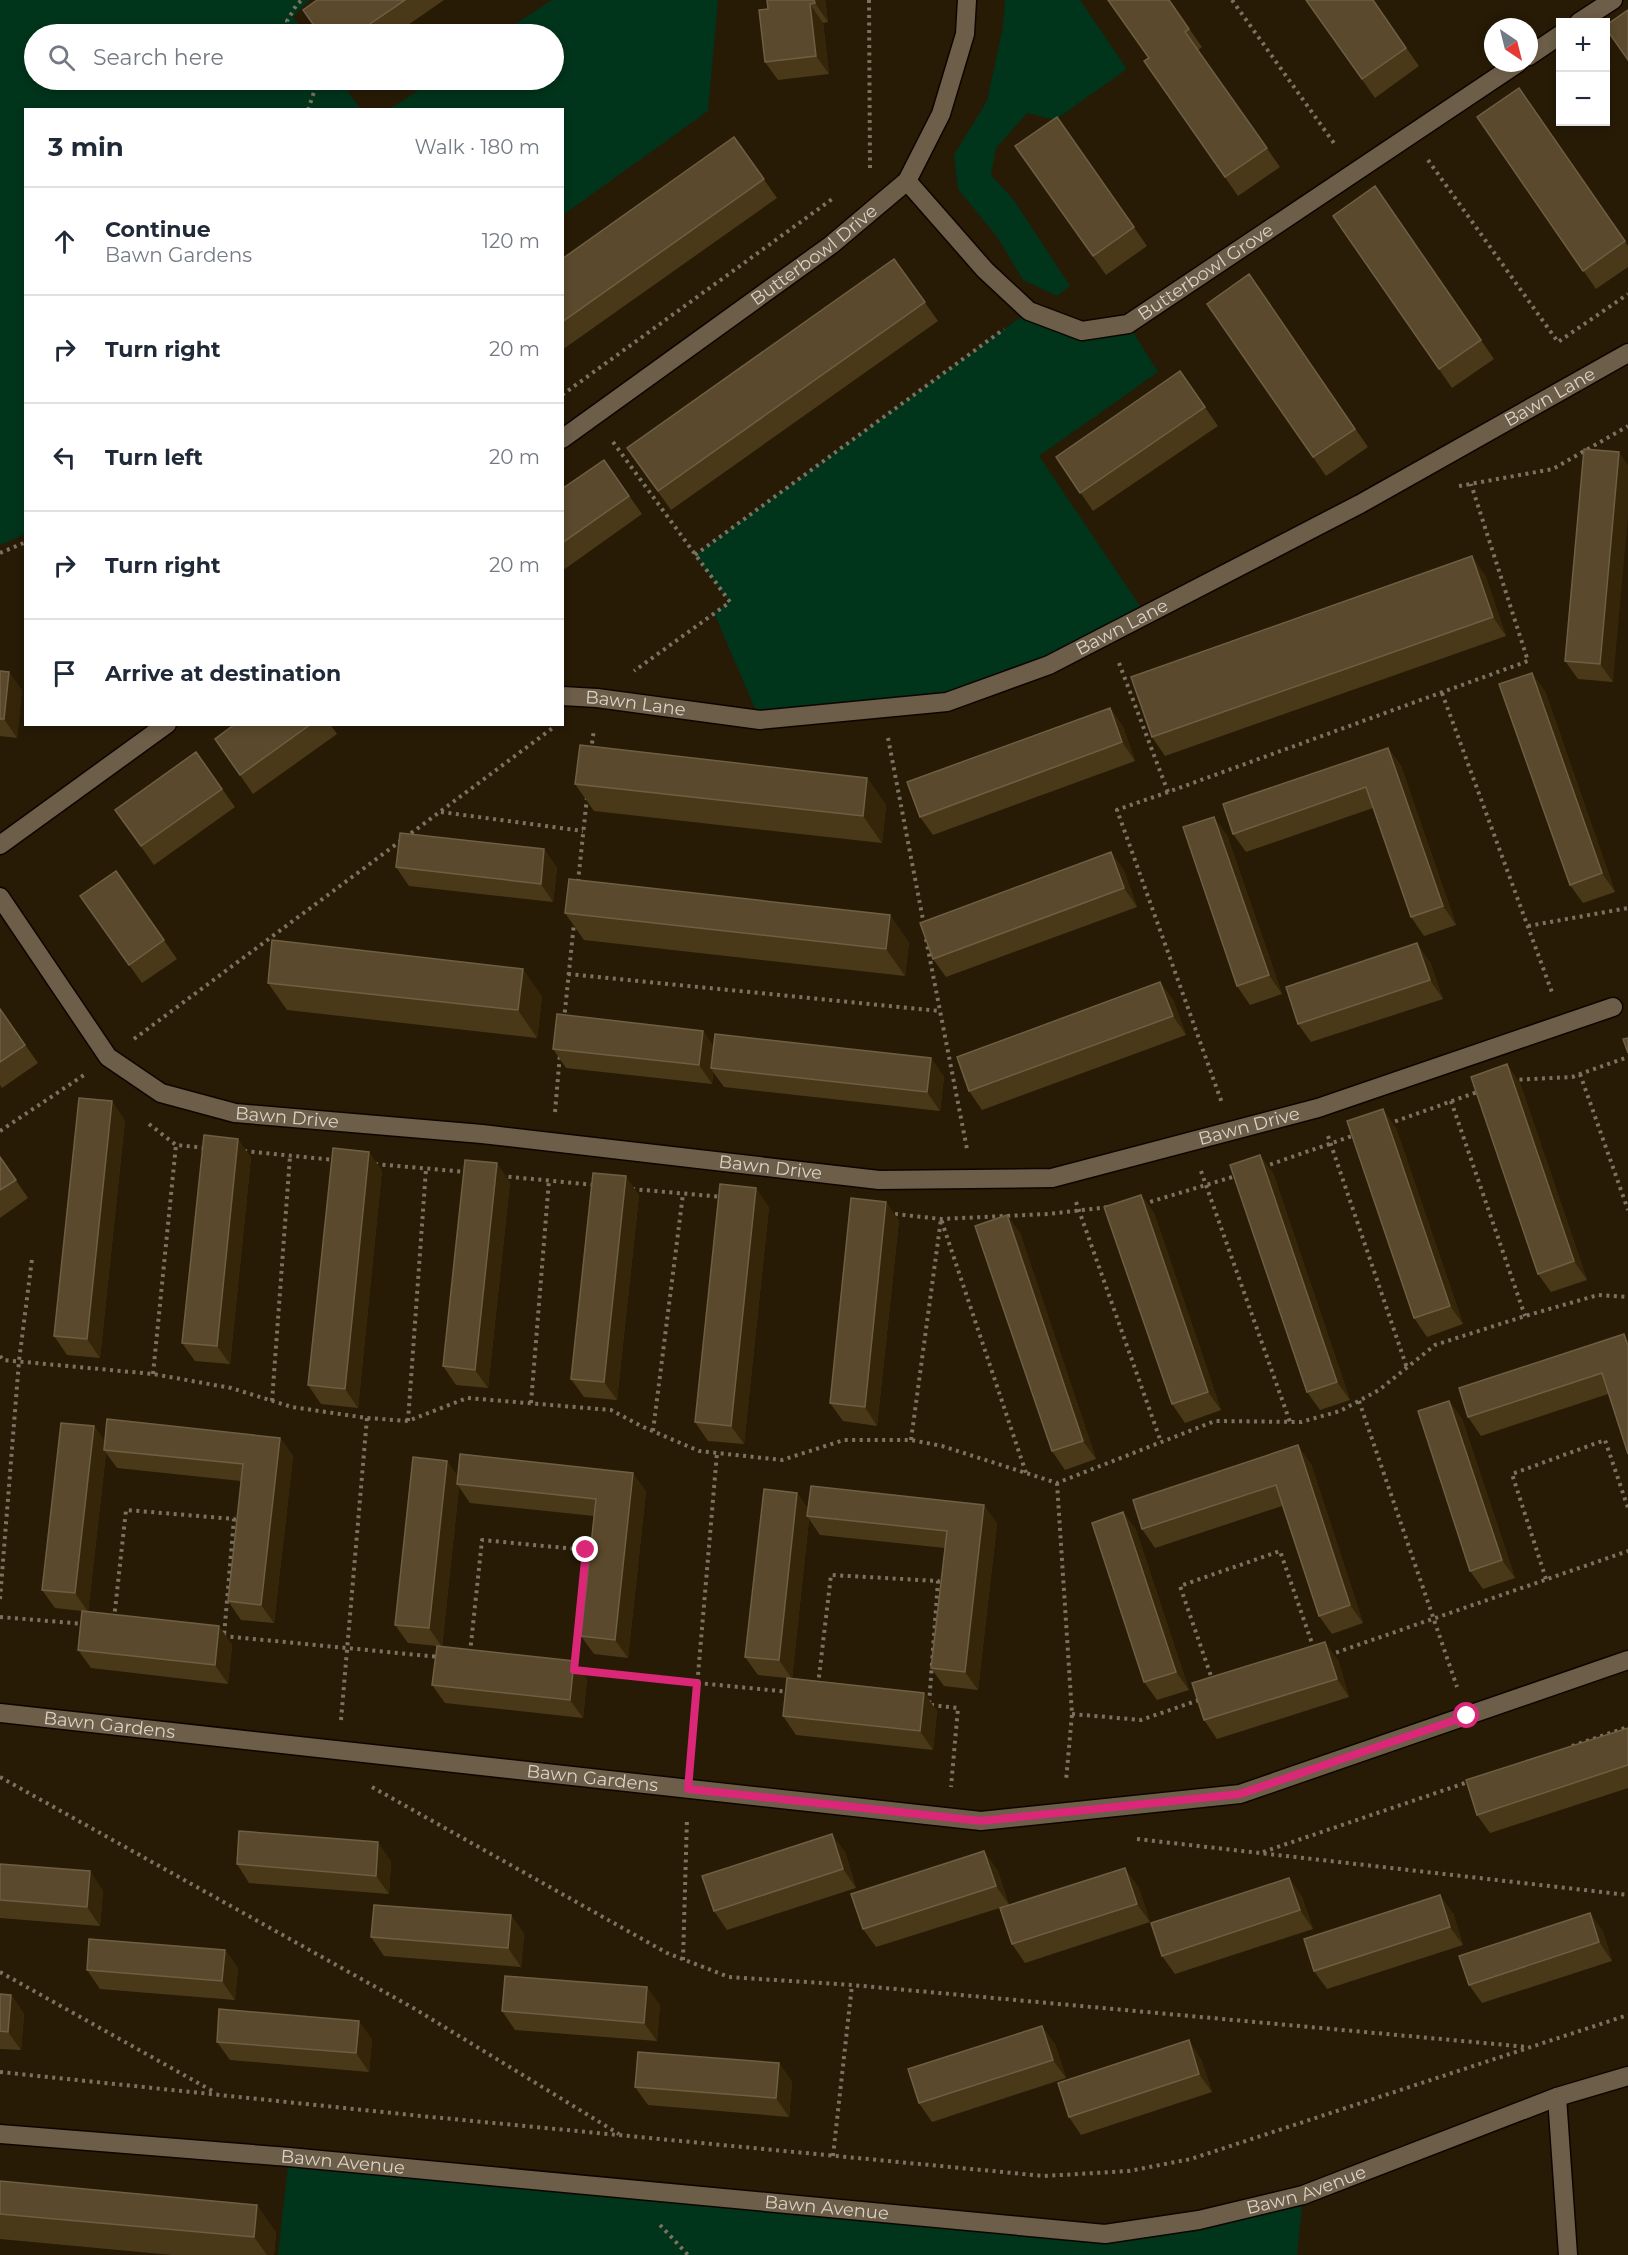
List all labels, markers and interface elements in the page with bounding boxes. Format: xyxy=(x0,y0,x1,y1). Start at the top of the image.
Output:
north arrow xyxy=(1484,18,1538,72)
map controls xyxy=(1556,18,1610,126)
button: + xyxy=(1556,18,1610,72)
search box xyxy=(24,24,564,90)
icon: search xyxy=(45,41,78,74)
text: Search here xyxy=(93,44,224,71)
button: − xyxy=(1556,72,1610,126)
text: 3 min xyxy=(48,131,124,163)
text: Walk · 180 m xyxy=(415,135,540,159)
street label: Butterbowl Drive xyxy=(746,200,882,310)
text: Continue xyxy=(105,216,211,243)
street label: Butterbowl Grove xyxy=(1134,219,1278,325)
icon: ahead xyxy=(48,225,81,258)
text: 120 m xyxy=(482,229,540,253)
text: Bawn Gardens xyxy=(105,243,252,267)
icon: right xyxy=(48,333,81,366)
text: Turn right xyxy=(105,336,220,363)
text: 20 m xyxy=(489,337,540,361)
street label: Bawn Lane xyxy=(1500,363,1599,431)
icon: left xyxy=(48,441,81,474)
text: Turn left xyxy=(105,444,203,471)
text: 20 m xyxy=(489,445,540,469)
icon: right xyxy=(48,549,81,582)
text: Turn right xyxy=(105,552,220,579)
text: 20 m xyxy=(489,553,540,577)
street label: Bawn Lane xyxy=(1072,594,1172,660)
icon: arrive xyxy=(48,657,81,690)
text: Arrive at destination xyxy=(105,660,341,687)
street label: Bawn Lane xyxy=(585,686,687,721)
street label: Bawn Drive xyxy=(234,1102,340,1133)
street label: Bawn Drive xyxy=(1196,1102,1302,1150)
street label: Bawn Drive xyxy=(718,1151,823,1184)
route end xyxy=(572,1536,598,1562)
route start xyxy=(1453,1702,1479,1728)
street label: Bawn Gardens xyxy=(42,1707,177,1743)
street label: Bawn Gardens xyxy=(525,1760,660,1796)
street label: Bawn Avenue xyxy=(280,2145,406,2179)
street label: Bawn Avenue xyxy=(1244,2161,1369,2219)
street label: Bawn Avenue xyxy=(764,2191,890,2225)

